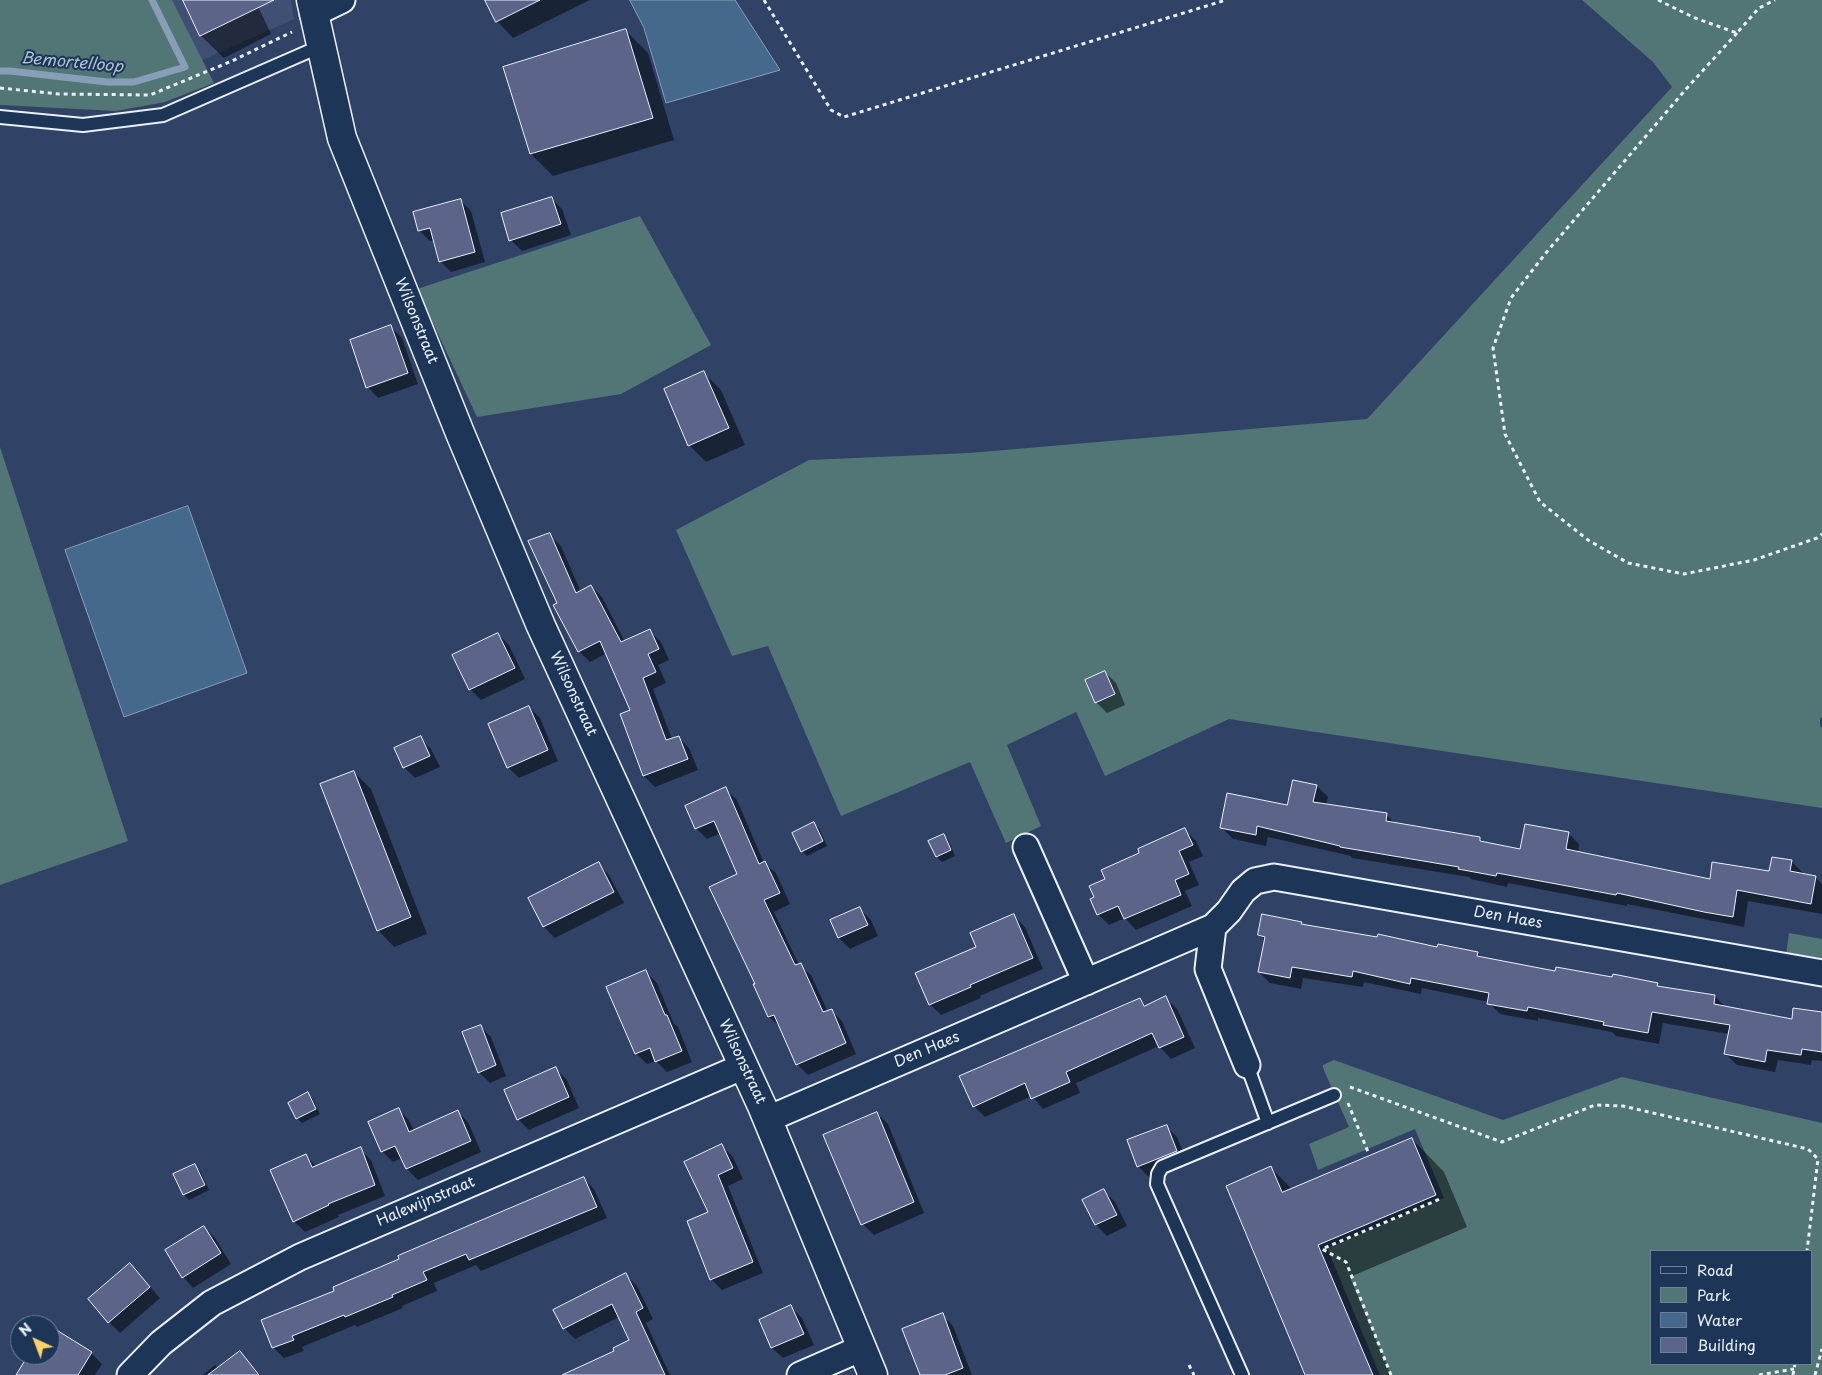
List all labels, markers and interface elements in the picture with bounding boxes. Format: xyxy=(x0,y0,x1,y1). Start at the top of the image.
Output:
water label: Bemortelloop xyxy=(20,49,124,77)
street label: Wilsonstraat xyxy=(391,275,441,367)
street label: Wilsonstraat xyxy=(546,649,600,739)
street label: Den Haes xyxy=(1472,903,1544,933)
street label: Wilsonstraat xyxy=(715,1017,769,1107)
street label: Den Haes xyxy=(891,1028,963,1072)
street label: Halewijnstraat xyxy=(374,1173,478,1231)
legend xyxy=(1650,1250,1812,1365)
text: Road xyxy=(1697,1258,1733,1281)
text: Park xyxy=(1697,1283,1731,1306)
text: Water xyxy=(1697,1308,1742,1331)
north arrow xyxy=(10,1315,60,1365)
text: N xyxy=(14,1318,36,1341)
text: Building xyxy=(1697,1333,1756,1356)

